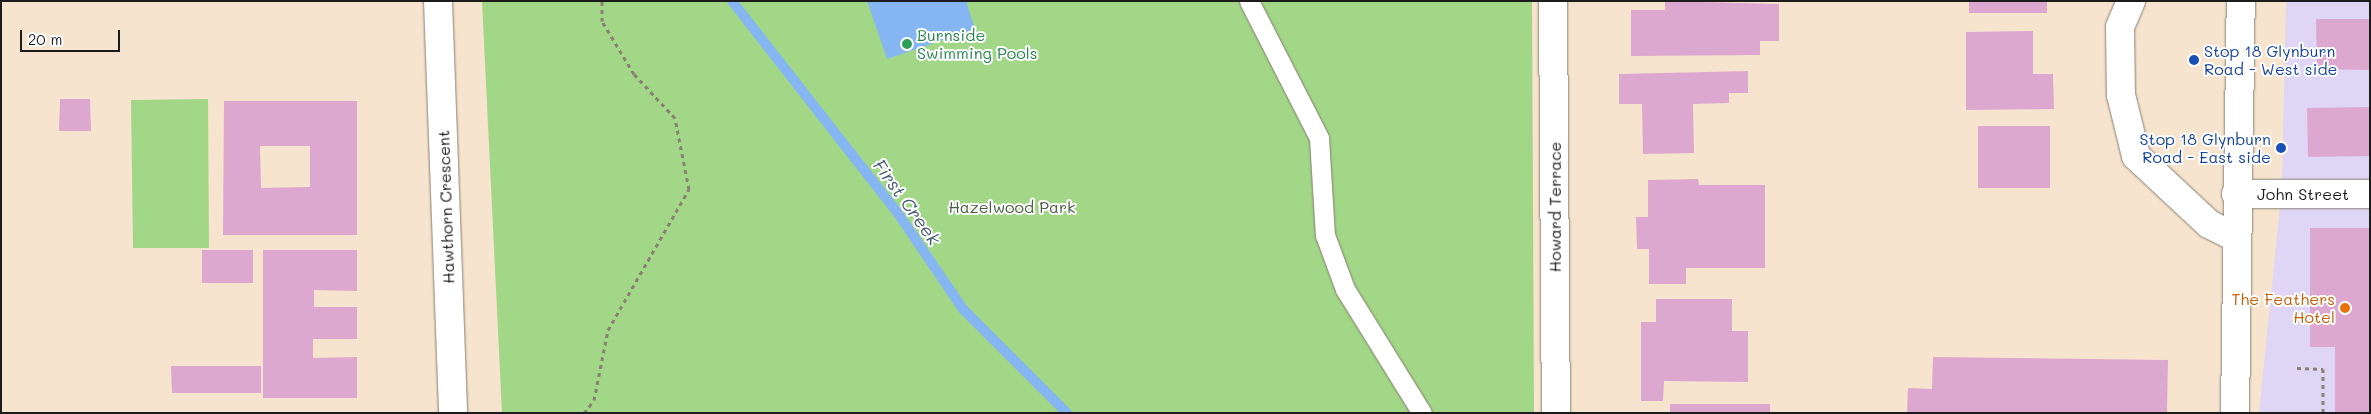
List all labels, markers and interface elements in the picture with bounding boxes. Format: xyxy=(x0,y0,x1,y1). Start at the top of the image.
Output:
scale bar xyxy=(22,20,122,52)
place label: Burnside Swimming Pools xyxy=(917,25,1038,63)
text: 20 m xyxy=(28,29,62,49)
marker: Burnside Swimming Pools xyxy=(901,38,913,50)
place label: Stop 18 Glynburn Road - West side xyxy=(2204,41,2337,79)
marker: Stop 18 Glynburn Road - West side xyxy=(2188,54,2200,66)
place label: Stop 18 Glynburn Road - East side xyxy=(2140,129,2271,167)
street label: Hawthorn Crescent xyxy=(434,130,458,284)
street label: Howard Terrace xyxy=(1545,142,1565,272)
marker: Stop 18 Glynburn Road - East side xyxy=(2275,142,2287,154)
water label: First Creek xyxy=(869,155,945,249)
street label: John Street xyxy=(2257,184,2349,204)
park label: Hazelwood Park xyxy=(948,197,1076,217)
place label: The Feathers Hotel xyxy=(2231,289,2335,327)
marker: The Feathers Hotel xyxy=(2339,302,2351,314)

